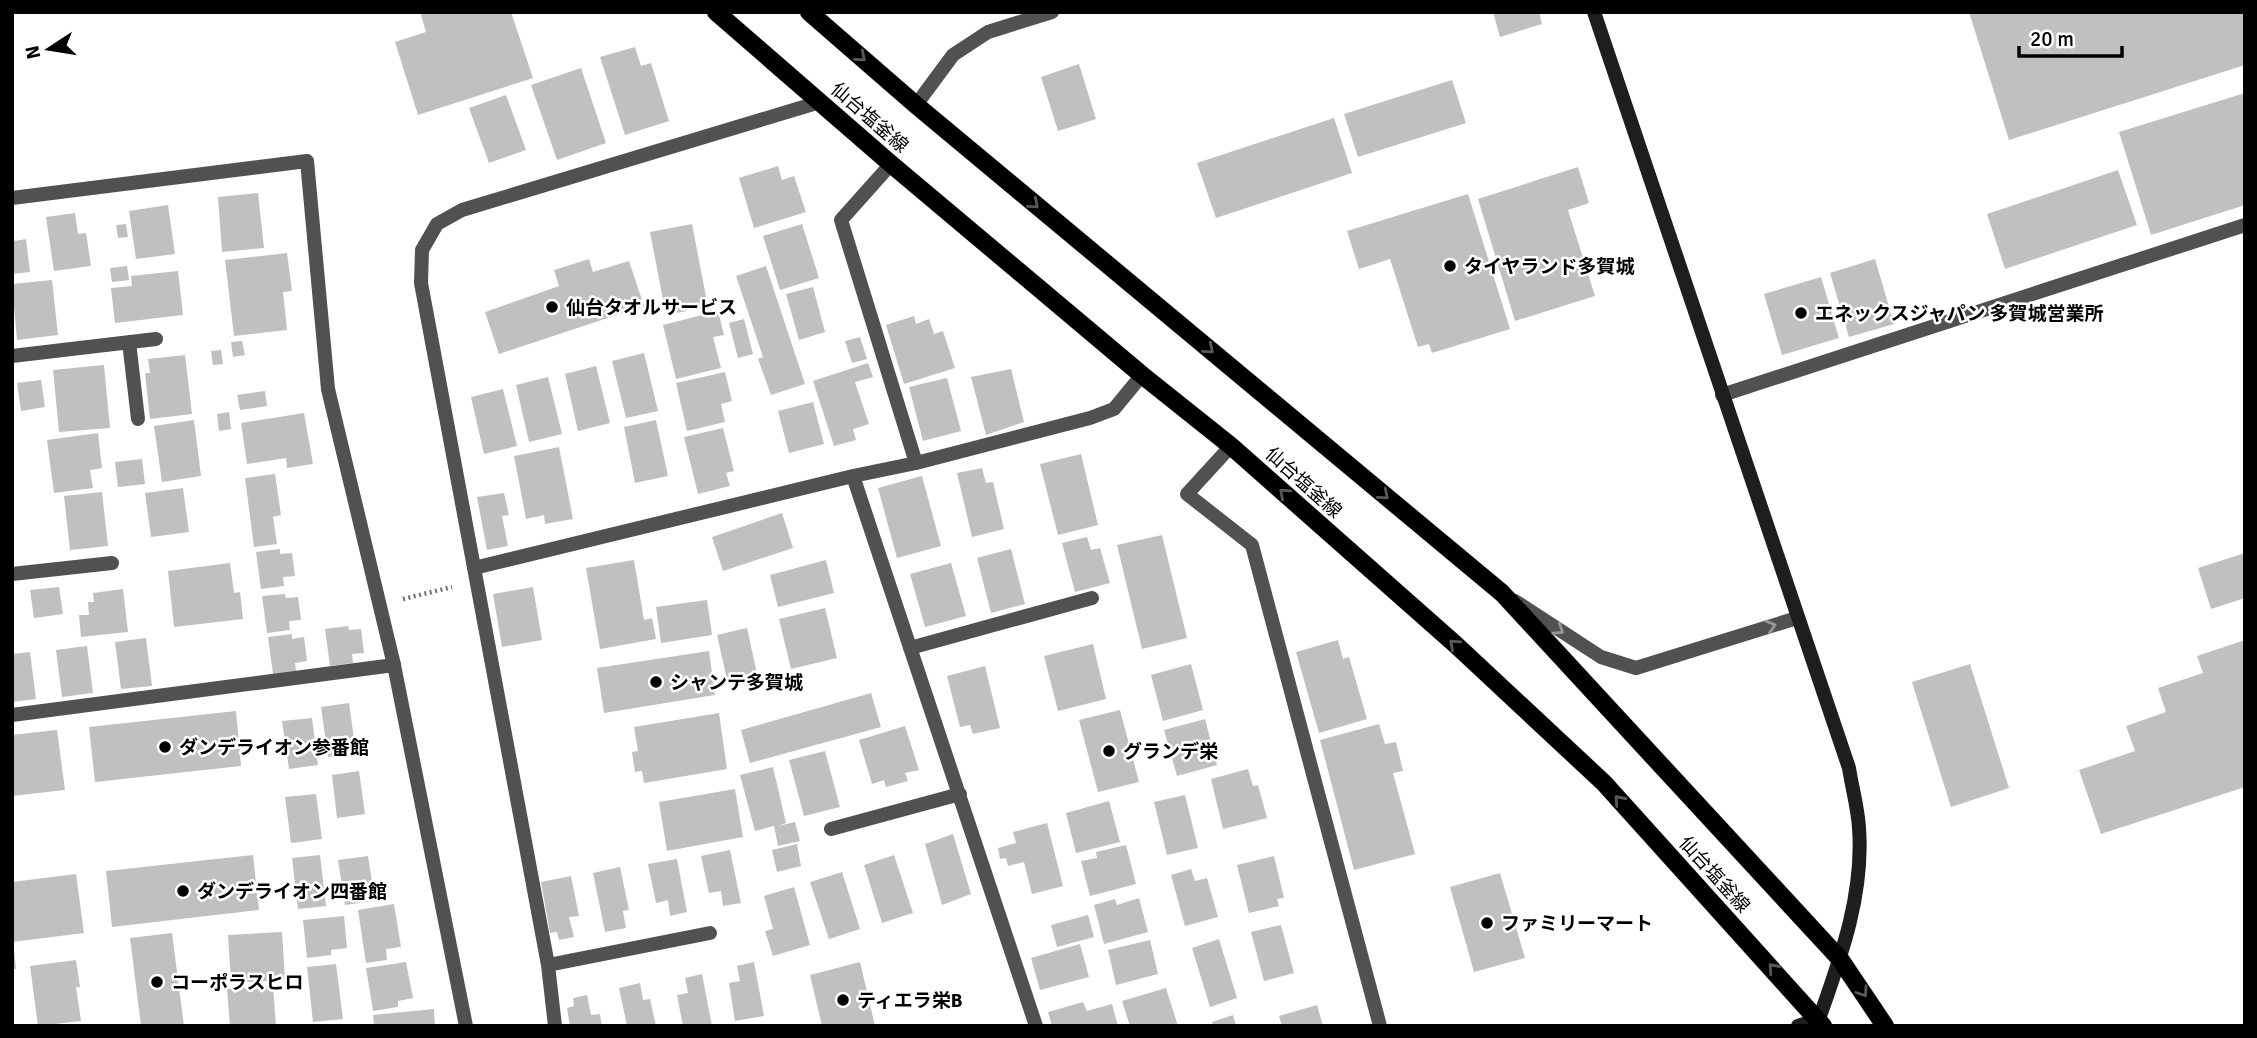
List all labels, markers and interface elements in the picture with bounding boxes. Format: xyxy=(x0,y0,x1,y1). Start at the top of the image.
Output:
north arrow xyxy=(14,14,84,84)
scale bar xyxy=(2019,14,2122,58)
text: 20 m xyxy=(2030,26,2074,52)
text: N xyxy=(20,43,46,61)
one-way arrow xyxy=(852,49,865,61)
street label: 仙台塩釜線 xyxy=(826,78,913,158)
one-way arrow xyxy=(1027,195,1039,208)
place label: タイヤランド多賀城 xyxy=(1464,255,1634,279)
marker: タイヤランド多賀城 xyxy=(1442,258,1458,274)
place label: 仙台タオルサービス xyxy=(566,296,737,320)
marker: 仙台タオルサービス xyxy=(544,299,560,315)
place label: エネックスジャパン 多賀城営業所 xyxy=(1815,302,2104,326)
marker: エネックスジャパン 多賀城営業所 xyxy=(1793,305,1809,321)
one-way arrow xyxy=(1201,341,1214,353)
street label: 仙台塩釜線 xyxy=(1260,442,1347,523)
one-way arrow xyxy=(1376,487,1389,499)
one-way arrow xyxy=(1279,489,1292,501)
one-way arrow xyxy=(1764,620,1776,635)
one-way arrow xyxy=(1551,621,1564,634)
one-way arrow xyxy=(1449,640,1462,652)
place label: シャンテ多賀城 xyxy=(670,671,803,695)
marker: シャンテ多賀城 xyxy=(648,674,664,690)
place label: ダンデライオン参番館 xyxy=(179,736,369,760)
marker: ダンデライオン参番館 xyxy=(157,739,173,755)
place label: グランデ栄 xyxy=(1123,740,1218,764)
marker: グランデ栄 xyxy=(1101,743,1117,759)
one-way arrow xyxy=(1615,795,1628,808)
street label: 仙台塩釜線 xyxy=(1674,831,1755,918)
place label: ダンデライオン四番館 xyxy=(197,880,387,904)
marker: ダンデライオン四番館 xyxy=(175,883,191,899)
place label: ファミリーマート xyxy=(1501,912,1653,936)
marker: ファミリーマート xyxy=(1479,915,1495,931)
one-way arrow xyxy=(1768,963,1781,976)
place label: コーポラスヒロ xyxy=(171,971,304,995)
marker: コーポラスヒロ xyxy=(149,974,165,990)
one-way arrow xyxy=(1854,984,1867,997)
place label: ティエラ栄B xyxy=(857,989,963,1013)
marker: ティエラ栄B xyxy=(835,992,851,1008)

